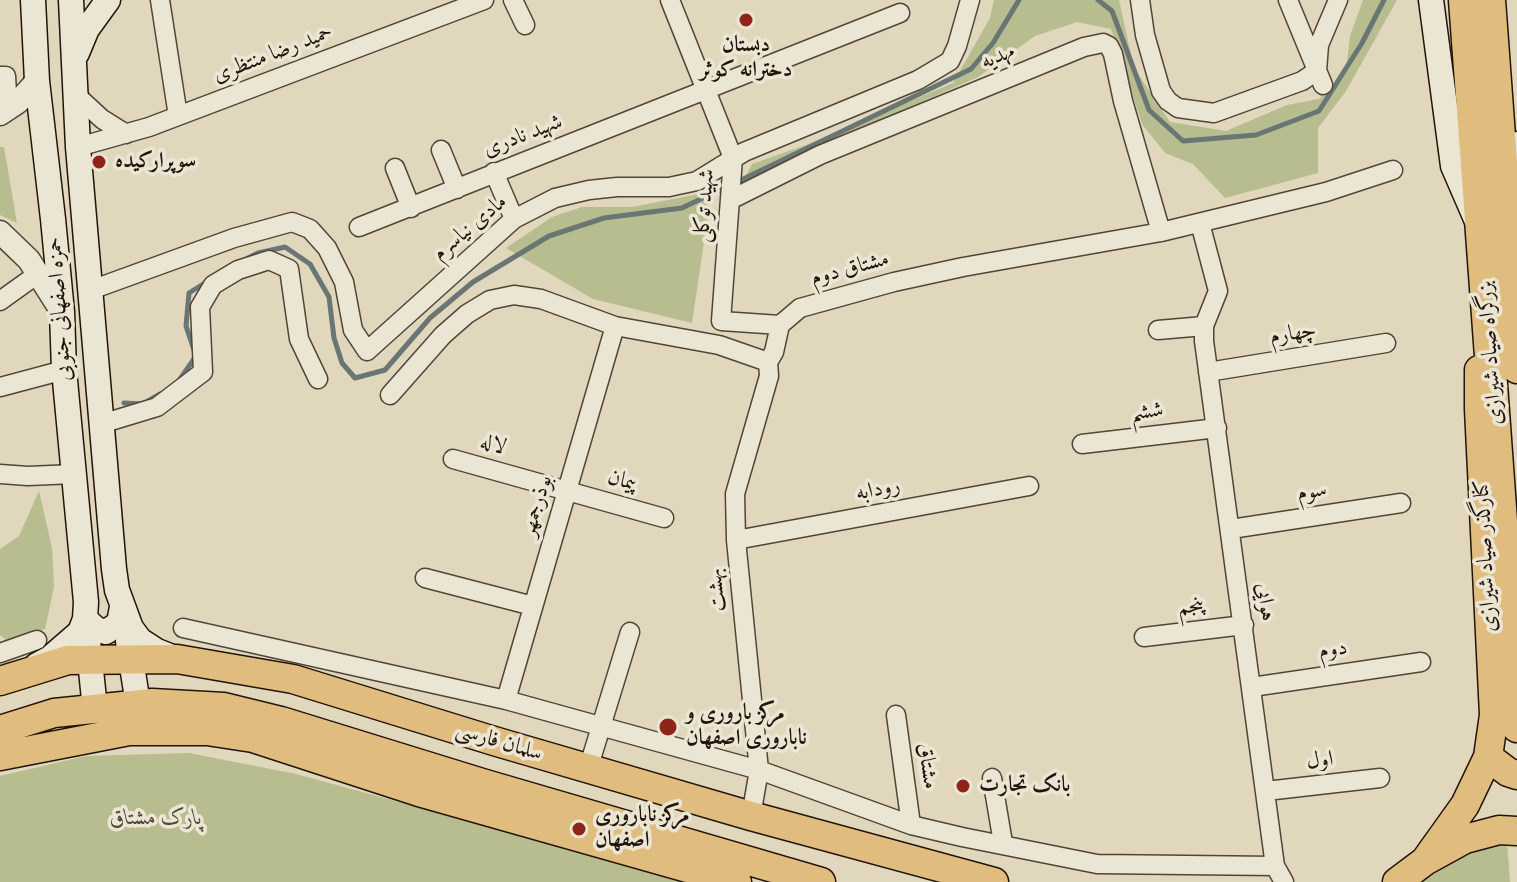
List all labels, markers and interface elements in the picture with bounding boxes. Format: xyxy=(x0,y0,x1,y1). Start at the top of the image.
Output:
marker: دبستان دخترانه کوثر xyxy=(737,11,755,29)
street label: حمید رضا منتظری xyxy=(209,19,337,89)
place label: دبستان دخترانه کوثر xyxy=(700,33,792,84)
street label: مهدیه xyxy=(977,38,1019,76)
street label: شهید نادری xyxy=(480,109,566,163)
place label: سوپرارکیده xyxy=(115,149,196,175)
marker: سوپرارکیده xyxy=(90,153,108,171)
street label: شهید توکلی xyxy=(689,168,721,244)
street label: مادی نیاسرم xyxy=(427,189,513,267)
street label: حمزه اصفهانی جنوبی xyxy=(42,236,78,382)
street label: مشتاق دوم xyxy=(808,246,892,292)
street label: بزرگراه صیاد شیرازی xyxy=(1473,280,1509,426)
street label: چهارم xyxy=(1268,317,1318,351)
street label: ششم xyxy=(1129,397,1165,427)
street label: لاله xyxy=(477,429,509,461)
street label: پیمان xyxy=(604,464,640,498)
street label: بوذرجمهر xyxy=(515,472,559,540)
street label: رودابه xyxy=(854,473,902,507)
street label: سوم xyxy=(1295,477,1329,507)
street label: کنارگذر صیاد شیرازی xyxy=(1469,479,1503,633)
street label: بهشت xyxy=(702,567,732,613)
street label: هوایی xyxy=(1249,581,1281,623)
street label: پنجم xyxy=(1176,592,1206,622)
street label: دوم xyxy=(1317,635,1349,665)
place label: مرکز باروری و ناباروری اصفهان xyxy=(686,701,807,752)
street label: سلمان فارسی xyxy=(453,716,545,768)
marker: مرکز باروری و ناباروری اصفهان xyxy=(657,716,679,738)
street label: مشتاق xyxy=(911,741,943,791)
street label: اول xyxy=(1305,746,1335,776)
place label: بانک تجارت xyxy=(979,773,1070,799)
marker: بانک تجارت xyxy=(954,777,972,795)
place label: مرکز ناباروری اصفهان xyxy=(595,803,689,854)
park label: پارک مشتاق xyxy=(110,806,202,832)
marker: مرکز ناباروری اصفهان xyxy=(570,820,588,838)

